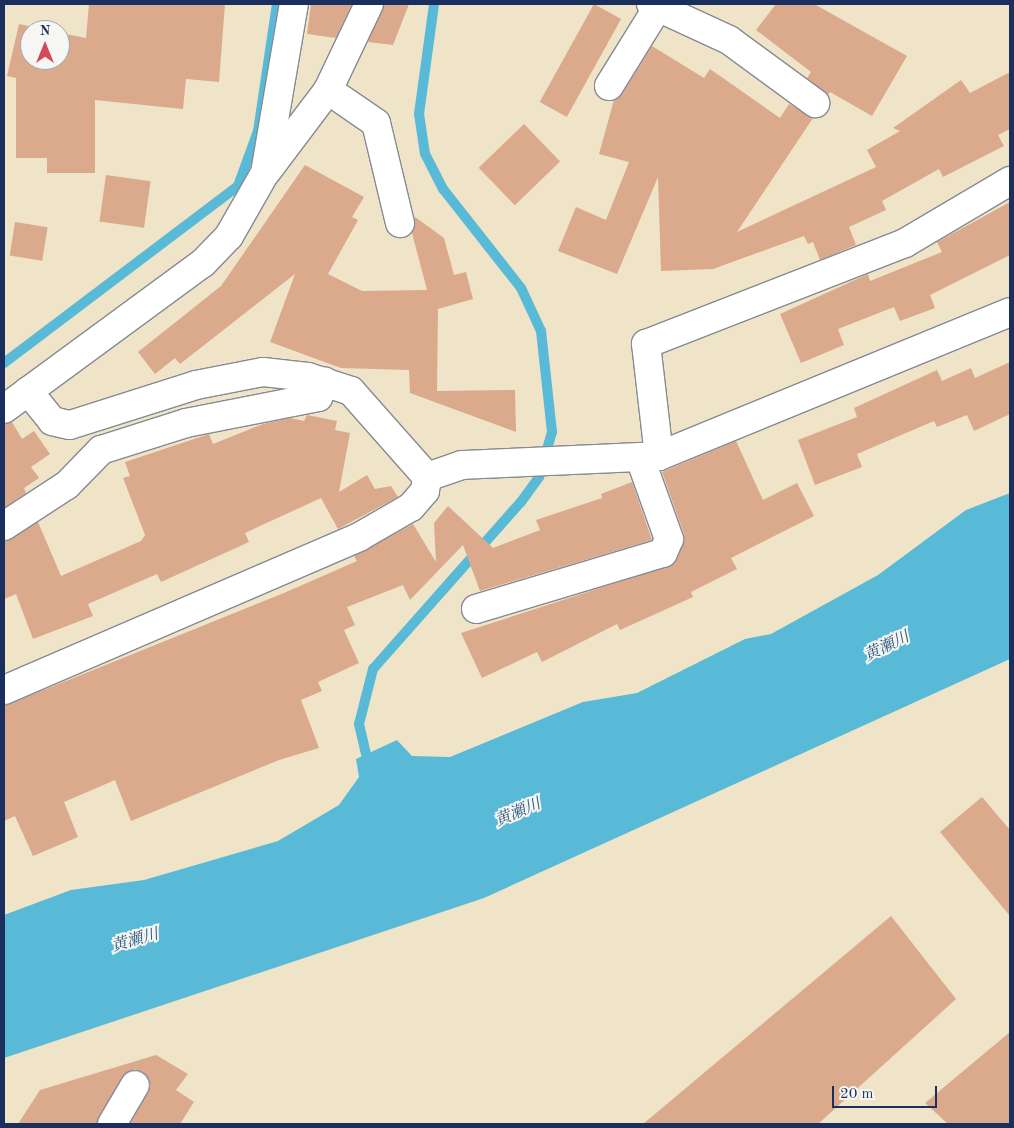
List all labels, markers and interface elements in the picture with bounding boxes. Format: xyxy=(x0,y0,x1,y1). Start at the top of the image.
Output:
north arrow xyxy=(20,20,70,70)
text: N xyxy=(40,24,50,38)
water label: 黄瀬川 xyxy=(861,628,913,666)
water label: 黄瀬川 xyxy=(492,795,544,831)
water label: 黄瀬川 xyxy=(109,925,161,957)
scale bar xyxy=(834,1076,939,1108)
text: 20 m xyxy=(840,1087,874,1102)

